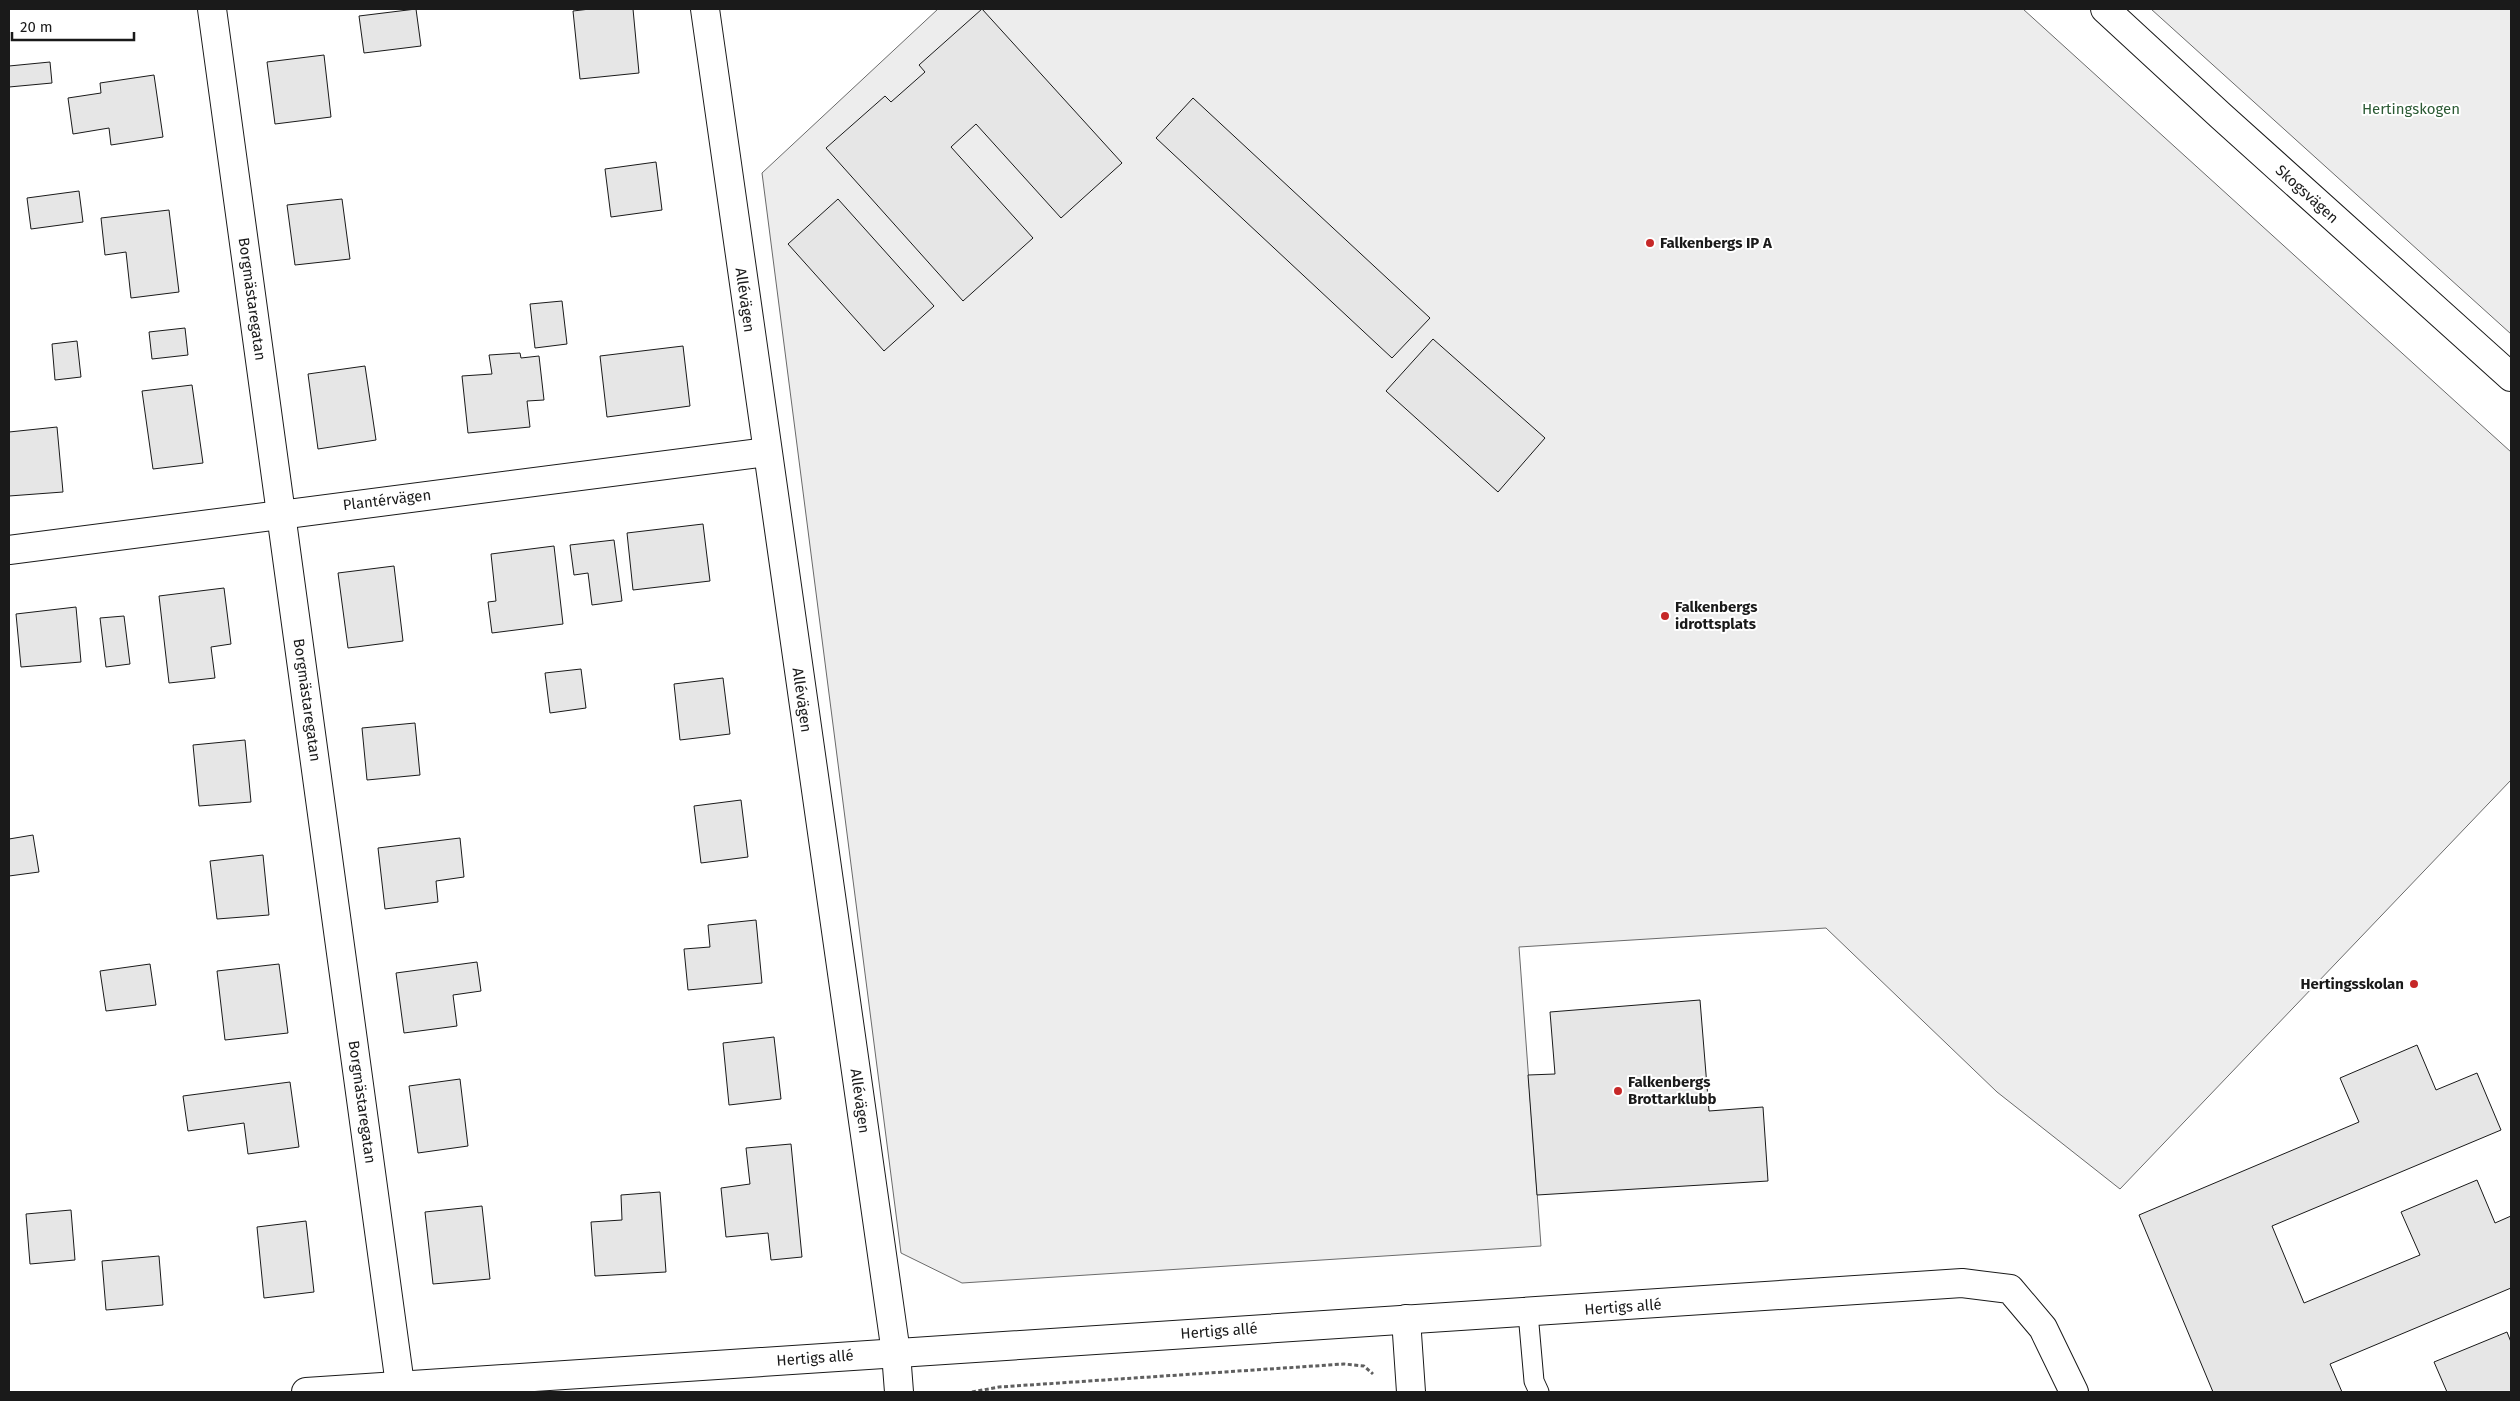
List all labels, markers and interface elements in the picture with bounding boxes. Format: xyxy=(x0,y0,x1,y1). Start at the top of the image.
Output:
scale bar xyxy=(12,10,135,42)
text: 20 m xyxy=(20,18,53,36)
park label: Hertingskogen xyxy=(2362,100,2460,118)
street label: Skogsvägen xyxy=(2272,161,2342,227)
place label: Falkenbergs IP A xyxy=(1660,234,1773,252)
street label: Borgmästaregatan xyxy=(234,236,270,362)
marker: Falkenbergs IP A xyxy=(1644,237,1656,249)
street label: Allévägen xyxy=(732,267,758,333)
street label: Plantérvägen xyxy=(342,486,432,514)
place label: Falkenbergs idrottsplats xyxy=(1675,598,1757,633)
marker: Falkenbergs idrottsplats xyxy=(1659,610,1671,622)
street label: Borgmästaregatan xyxy=(289,637,325,763)
street label: Allévägen xyxy=(789,667,815,733)
place label: Hertingsskolan xyxy=(2300,975,2404,993)
marker: Hertingsskolan xyxy=(2408,978,2420,990)
street label: Borgmästaregatan xyxy=(344,1039,380,1165)
street label: Allévägen xyxy=(847,1068,873,1134)
place label: Falkenbergs Brottarklubb xyxy=(1628,1073,1716,1108)
marker: Falkenbergs Brottarklubb xyxy=(1612,1085,1624,1097)
street label: Hertigs allé xyxy=(1584,1295,1662,1319)
street label: Hertigs allé xyxy=(1180,1319,1258,1343)
street label: Hertigs allé xyxy=(776,1346,854,1370)

